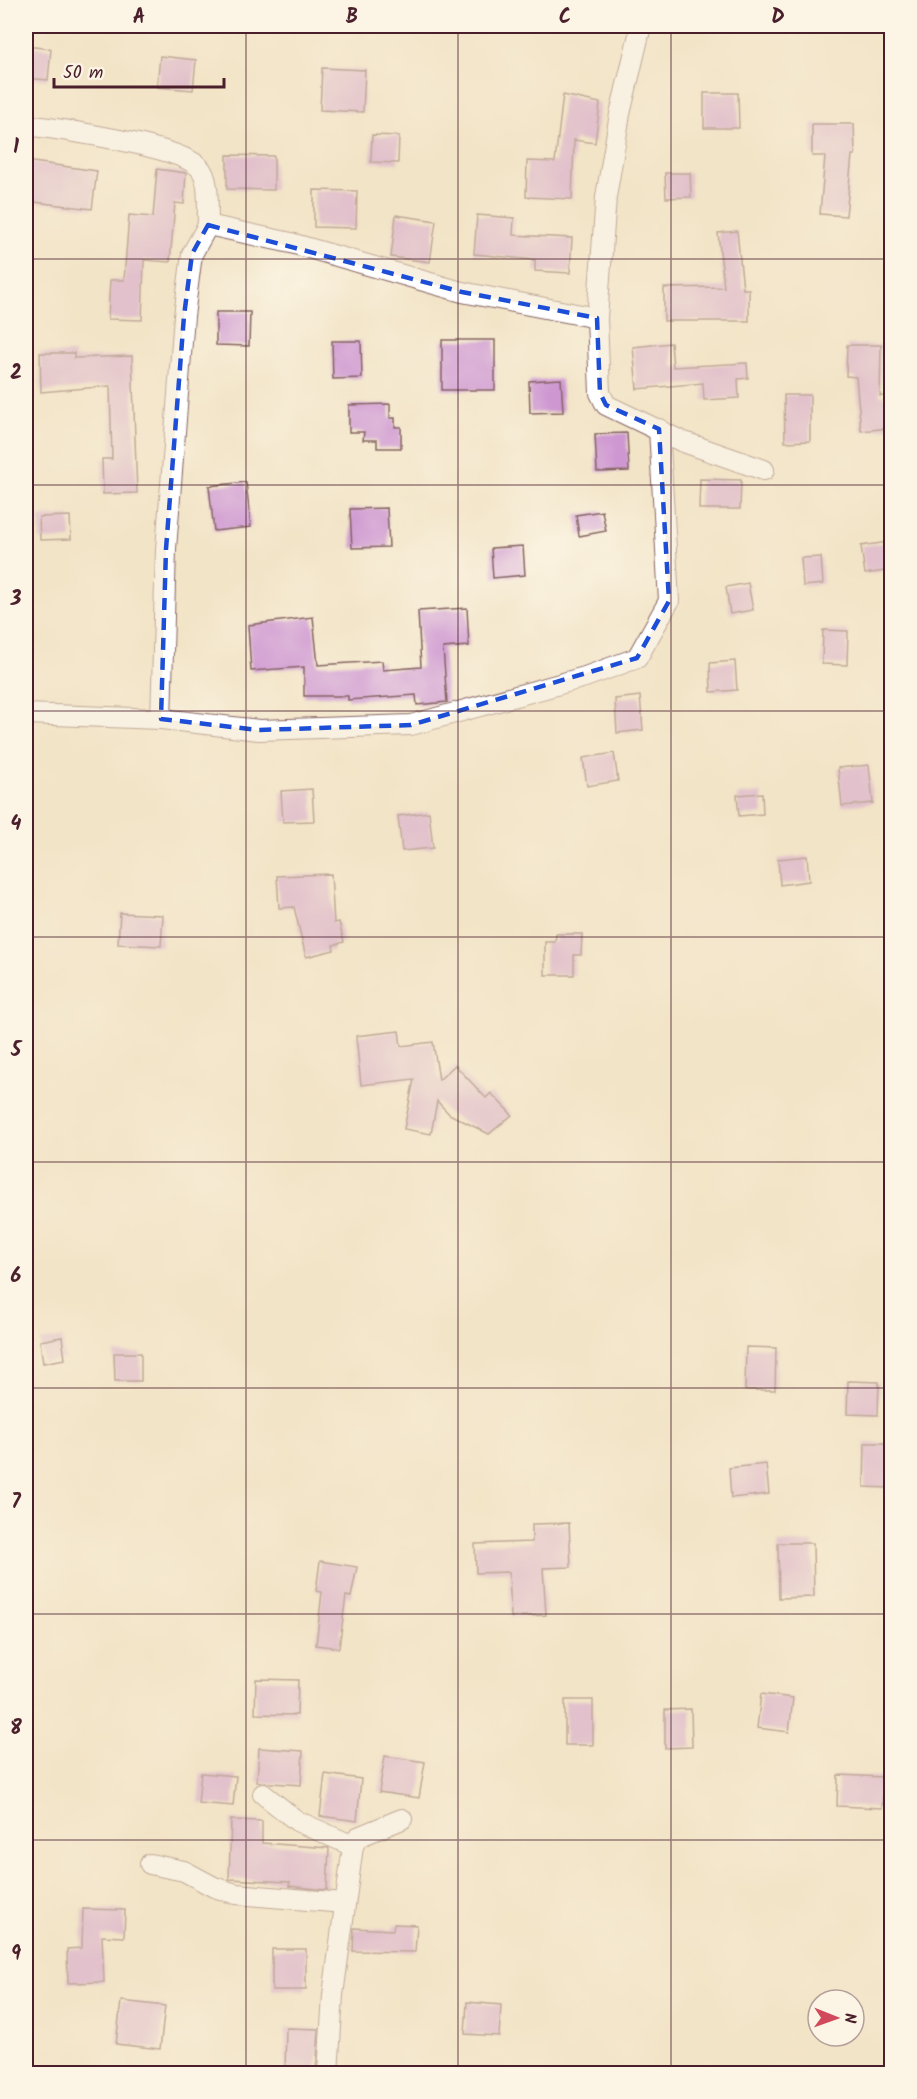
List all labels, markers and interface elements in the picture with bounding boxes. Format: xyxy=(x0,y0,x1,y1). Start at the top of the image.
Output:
text: A xyxy=(133,2,145,34)
text: B xyxy=(346,2,358,34)
text: C xyxy=(559,2,571,34)
text: D xyxy=(771,2,785,34)
scale bar xyxy=(54,51,224,89)
text: 50 m xyxy=(63,59,103,88)
text: 1 xyxy=(13,132,19,164)
text: 2 xyxy=(10,358,22,390)
text: 3 xyxy=(10,584,22,616)
text: 4 xyxy=(11,809,22,841)
text: 5 xyxy=(10,1035,23,1067)
text: 6 xyxy=(11,1261,22,1293)
text: 7 xyxy=(11,1487,21,1519)
text: 8 xyxy=(10,1713,22,1745)
text: 9 xyxy=(11,1939,21,1971)
north arrow xyxy=(806,1988,866,2048)
text: N xyxy=(837,2013,862,2024)

